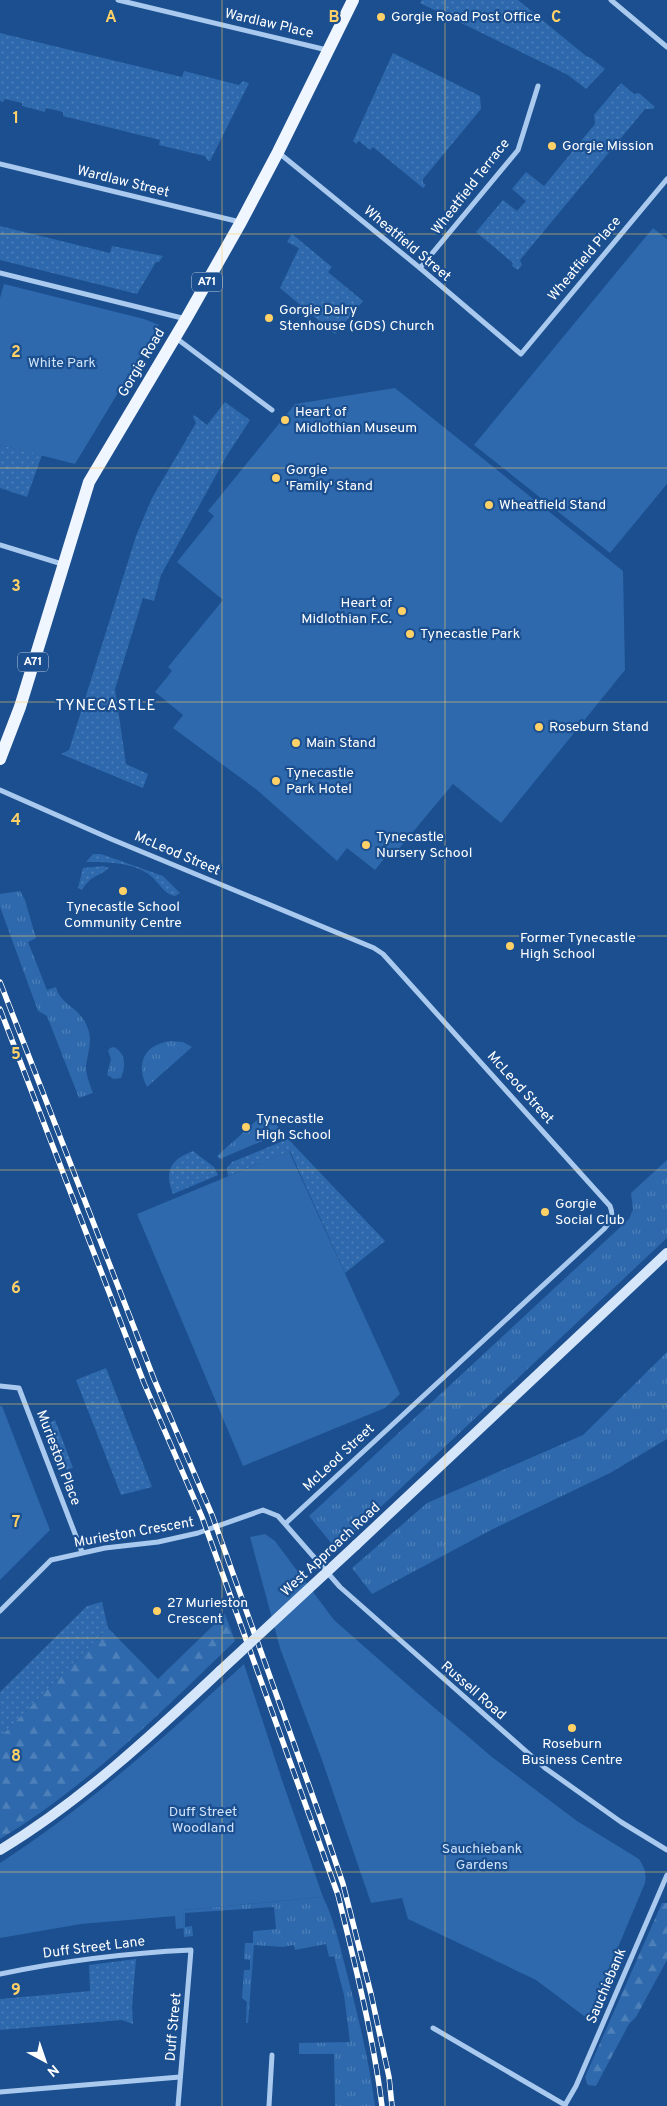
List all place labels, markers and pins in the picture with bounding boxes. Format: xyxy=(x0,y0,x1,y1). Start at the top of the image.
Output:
place label: Gorgie Road Post Office xyxy=(391,9,541,26)
marker: Gorgie Road Post Office xyxy=(375,11,387,23)
place label: Gorgie Mission xyxy=(562,138,654,155)
marker: Gorgie Mission xyxy=(546,140,558,152)
place label: Gorgie Dalry Stenhouse (GDS) Church xyxy=(279,302,434,335)
marker: Gorgie Dalry Stenhouse (GDS) Church xyxy=(263,312,275,324)
place label: Heart of Midlothian Museum xyxy=(295,404,417,437)
marker: Heart of Midlothian Museum xyxy=(279,414,291,426)
place label: Gorgie 'Family' Stand xyxy=(286,462,373,495)
marker: Gorgie 'Family' Stand xyxy=(270,472,282,484)
place label: Wheatfield Stand xyxy=(499,497,606,514)
marker: Wheatfield Stand xyxy=(483,499,495,511)
place label: Heart of Midlothian F.C. xyxy=(301,595,392,628)
marker: Heart of Midlothian F.C. xyxy=(396,605,408,617)
place label: Tynecastle Park xyxy=(420,626,520,643)
marker: Tynecastle Park xyxy=(404,628,416,640)
place label: Roseburn Stand xyxy=(549,719,649,736)
marker: Roseburn Stand xyxy=(533,721,545,733)
place label: Main Stand xyxy=(306,735,376,752)
marker: Main Stand xyxy=(290,737,302,749)
place label: Tynecastle Park Hotel xyxy=(286,765,354,798)
marker: Tynecastle Park Hotel xyxy=(270,775,282,787)
place label: Tynecastle Nursery School xyxy=(376,829,472,862)
marker: Tynecastle Nursery School xyxy=(360,839,372,851)
marker: Tynecastle School Community Centre xyxy=(117,885,129,897)
place label: Tynecastle School Community Centre xyxy=(64,899,182,932)
place label: Former Tynecastle High School xyxy=(520,930,636,963)
marker: Former Tynecastle High School xyxy=(504,940,516,952)
place label: Tynecastle High School xyxy=(256,1111,331,1144)
marker: Tynecastle High School xyxy=(240,1121,252,1133)
place label: Gorgie Social Club xyxy=(555,1196,625,1229)
marker: Gorgie Social Club xyxy=(539,1206,551,1218)
place label: 27 Murieston Crescent xyxy=(167,1595,248,1628)
marker: 27 Murieston Crescent xyxy=(151,1605,163,1617)
marker: Roseburn Business Centre xyxy=(566,1722,578,1734)
place label: Roseburn Business Centre xyxy=(522,1736,622,1769)

